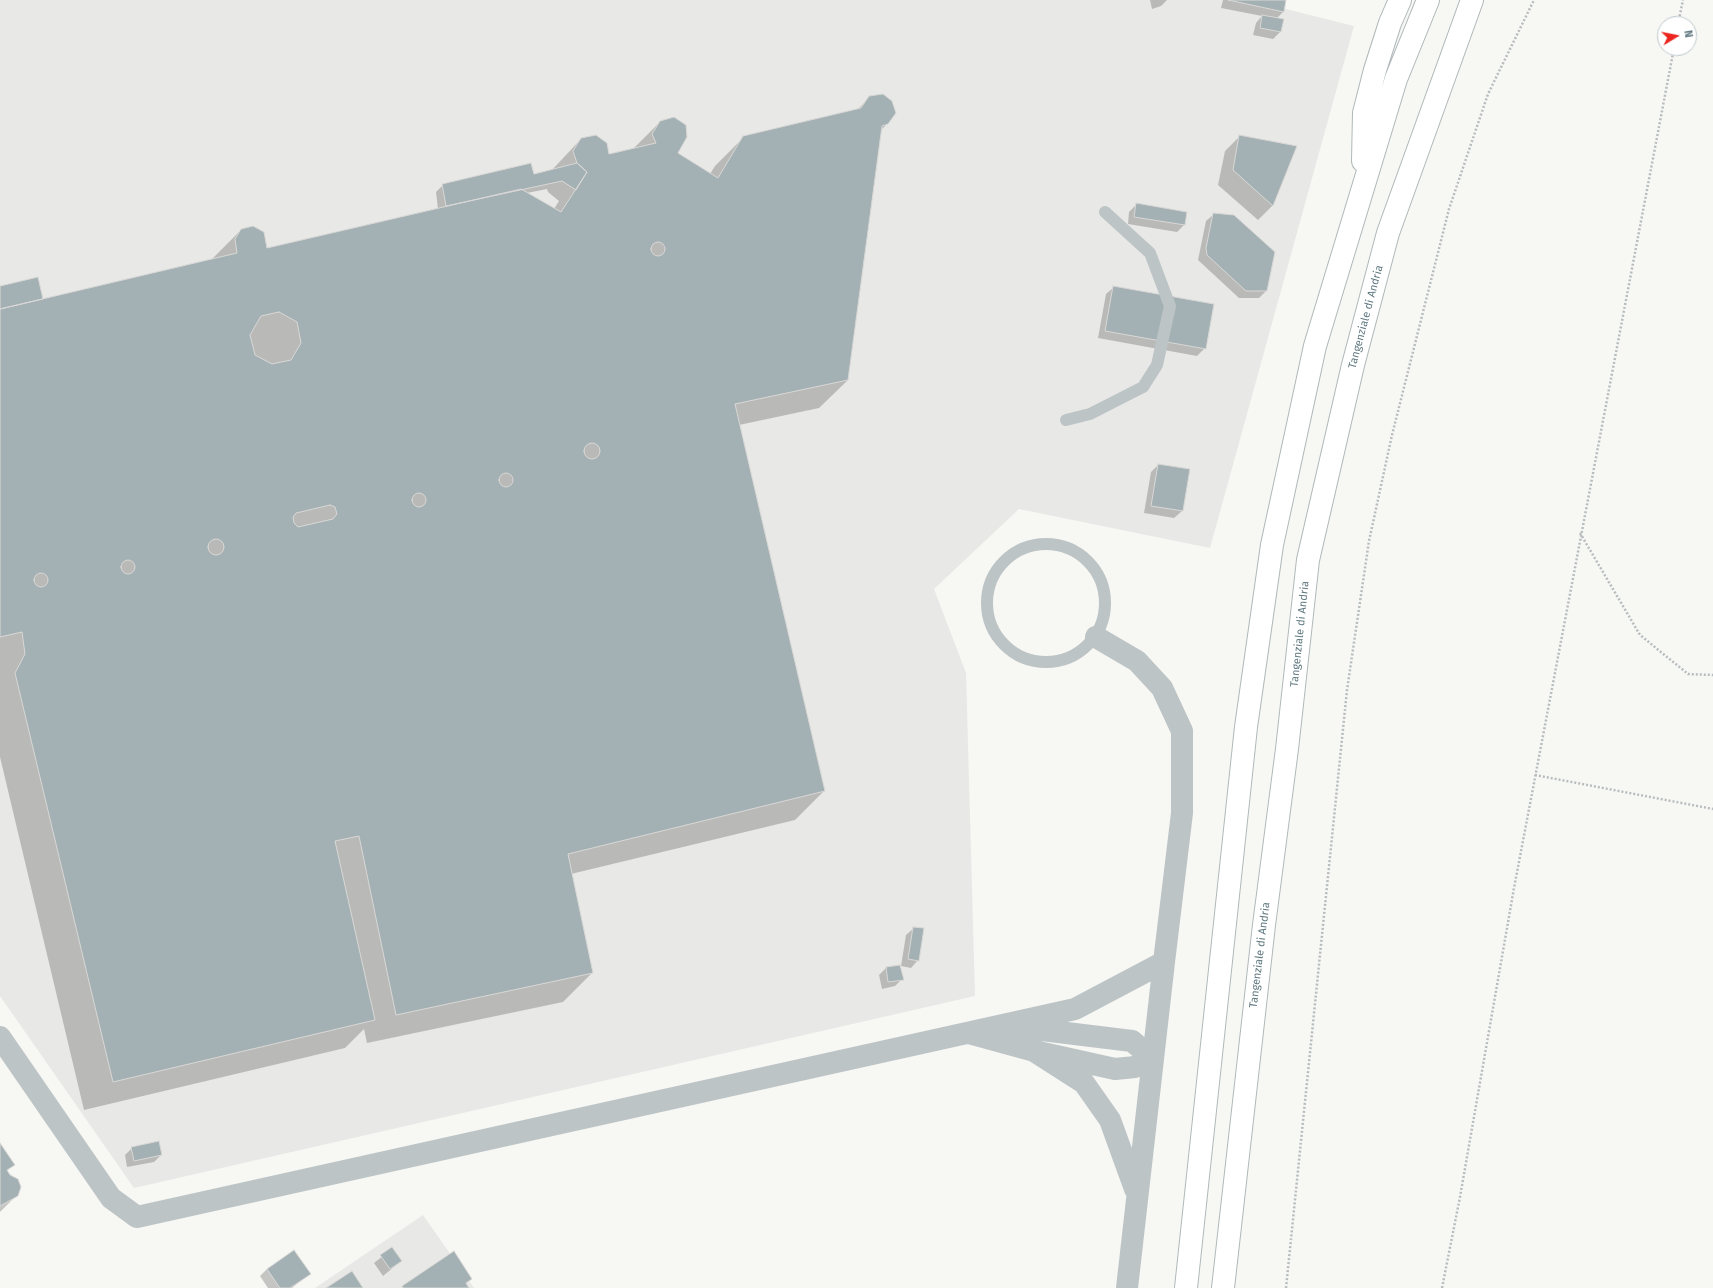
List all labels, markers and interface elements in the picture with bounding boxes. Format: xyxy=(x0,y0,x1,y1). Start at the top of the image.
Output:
north arrow xyxy=(1657,16,1697,56)
text: N xyxy=(1681,29,1695,39)
street label: Tangenziale di Andria xyxy=(1346,264,1386,370)
street label: Tangenziale di Andria xyxy=(1288,580,1312,688)
street label: Tangenziale di Andria xyxy=(1247,901,1273,1009)

